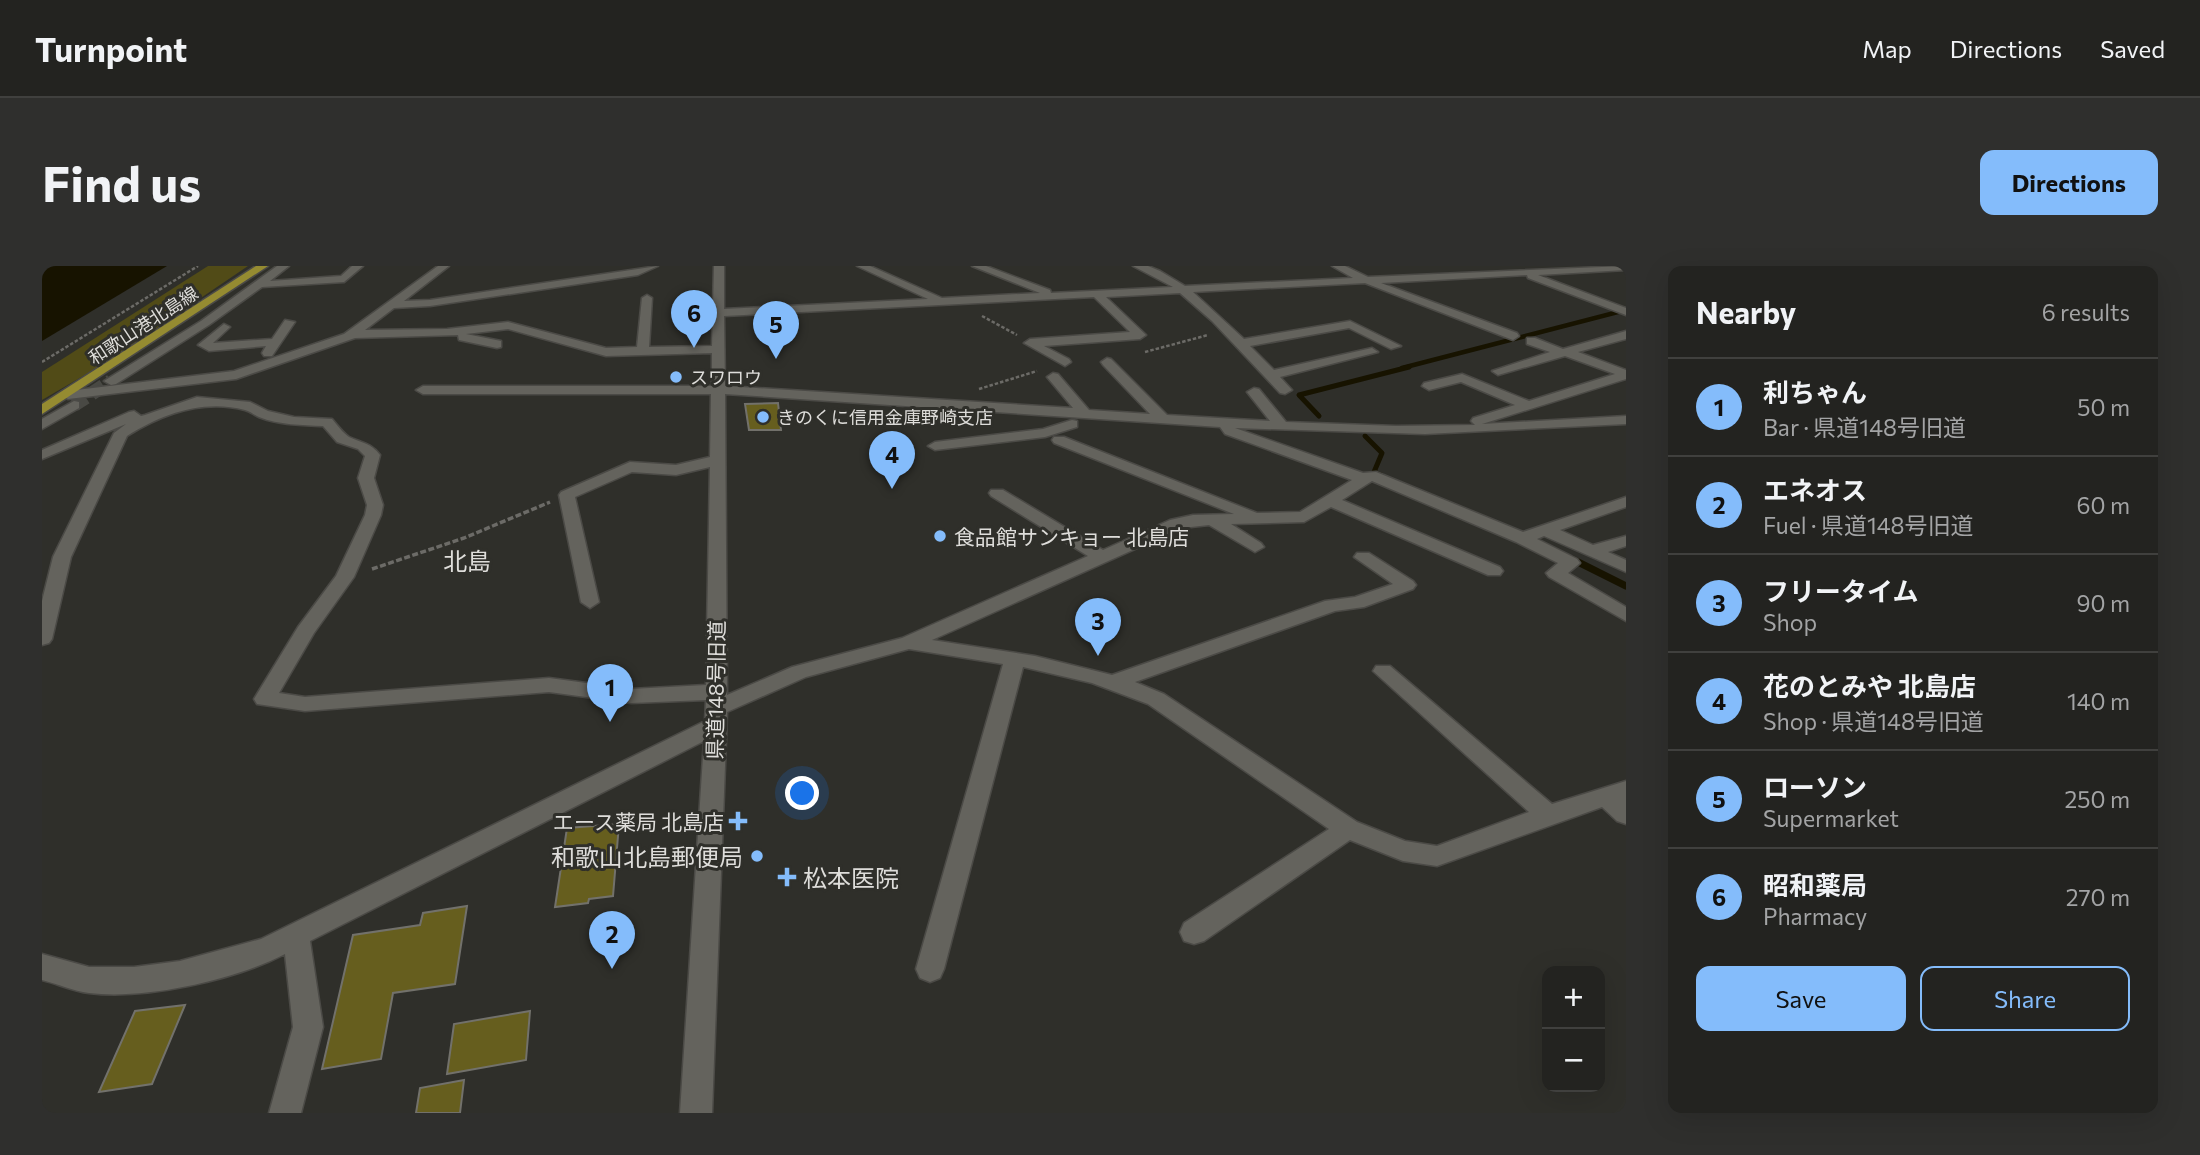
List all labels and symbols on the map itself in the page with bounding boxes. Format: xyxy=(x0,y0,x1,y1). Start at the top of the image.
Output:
street label: 和歌山港北島線 xyxy=(84,281,202,369)
pin: 6 xyxy=(671,290,717,348)
pin: 5 xyxy=(753,301,799,359)
place label: スワロウ xyxy=(690,366,762,388)
marker: スワロウ xyxy=(668,369,684,385)
place label: きのくに信用金庫野崎支店 xyxy=(777,406,993,428)
marker: きのくに信用金庫野崎支店 xyxy=(755,409,771,425)
pin: 4 xyxy=(869,431,915,489)
place label: 食品館サンキョー 北島店 xyxy=(954,524,1189,549)
marker: 食品館サンキョー 北島店 xyxy=(932,528,948,544)
district label: 北島 xyxy=(443,546,491,575)
pin: 3 xyxy=(1075,598,1121,656)
street label: 県道148号旧道 xyxy=(701,620,729,760)
pin: 1 xyxy=(587,664,633,722)
your location xyxy=(785,776,819,810)
place label: エース薬局 北島店 xyxy=(553,809,724,834)
marker: エース薬局 北島店 xyxy=(730,813,746,829)
place label: 和歌山北島郵便局 xyxy=(551,842,743,871)
marker: 和歌山北島郵便局 xyxy=(749,848,765,864)
place label: 松本医院 xyxy=(803,863,899,892)
marker: 松本医院 xyxy=(777,867,797,887)
pin: 2 xyxy=(589,911,635,969)

